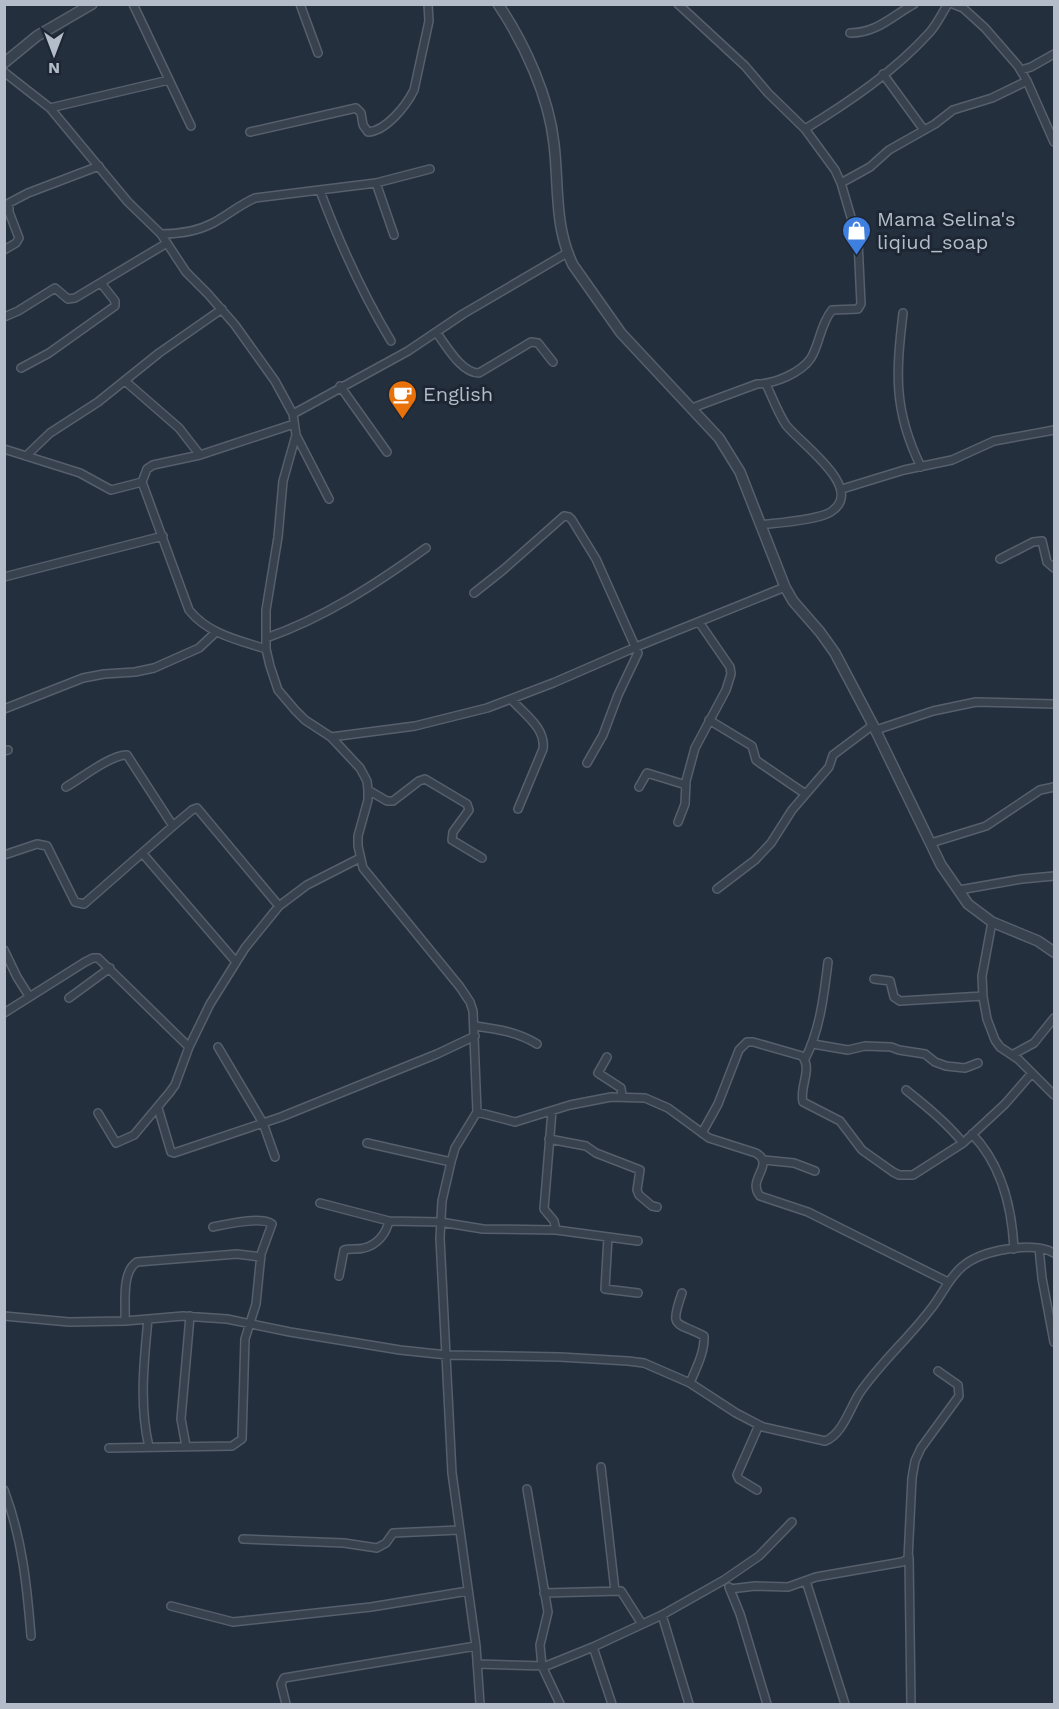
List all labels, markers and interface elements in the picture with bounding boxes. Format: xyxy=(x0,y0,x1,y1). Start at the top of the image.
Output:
north arrow xyxy=(24,24,84,84)
text: N xyxy=(48,59,60,78)
place label: Mama Selina's liqiud_soap xyxy=(877,207,1016,254)
shop icon: Mama Selina's liqiud_soap xyxy=(840,214,872,256)
cafe icon: English xyxy=(386,378,418,420)
place label: English xyxy=(423,382,493,406)

